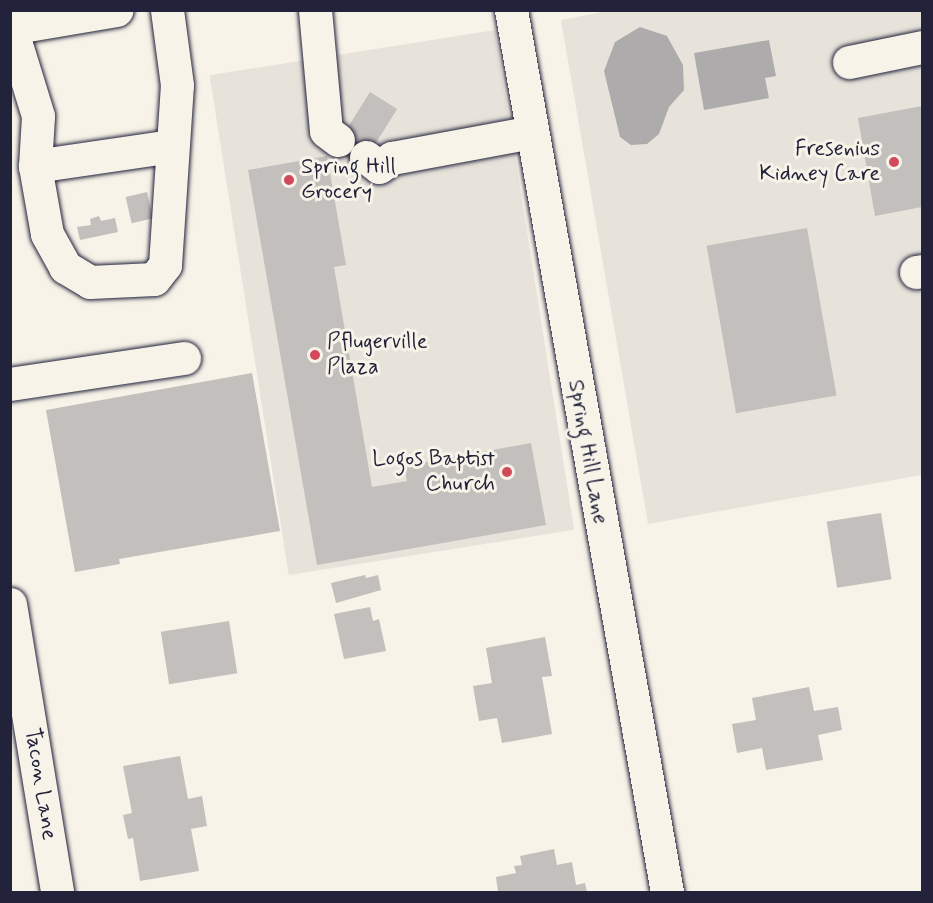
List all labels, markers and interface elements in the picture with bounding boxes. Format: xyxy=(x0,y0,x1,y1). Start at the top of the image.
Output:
place label: Fresenius Kidney Care xyxy=(759,136,880,188)
marker: Fresenius Kidney Care xyxy=(885,153,903,171)
place label: Spring Hill Grocery xyxy=(301,154,394,206)
marker: Spring Hill Grocery xyxy=(282,173,296,187)
place label: Pflugerville Plaza xyxy=(327,329,428,380)
marker: Pflugerville Plaza xyxy=(308,348,322,362)
street label: Spring Hill Lane xyxy=(561,378,613,526)
place label: Logos Baptist Church xyxy=(374,446,495,498)
marker: Logos Baptist Church xyxy=(500,465,514,479)
street label: Tacon Lane xyxy=(18,727,62,841)

